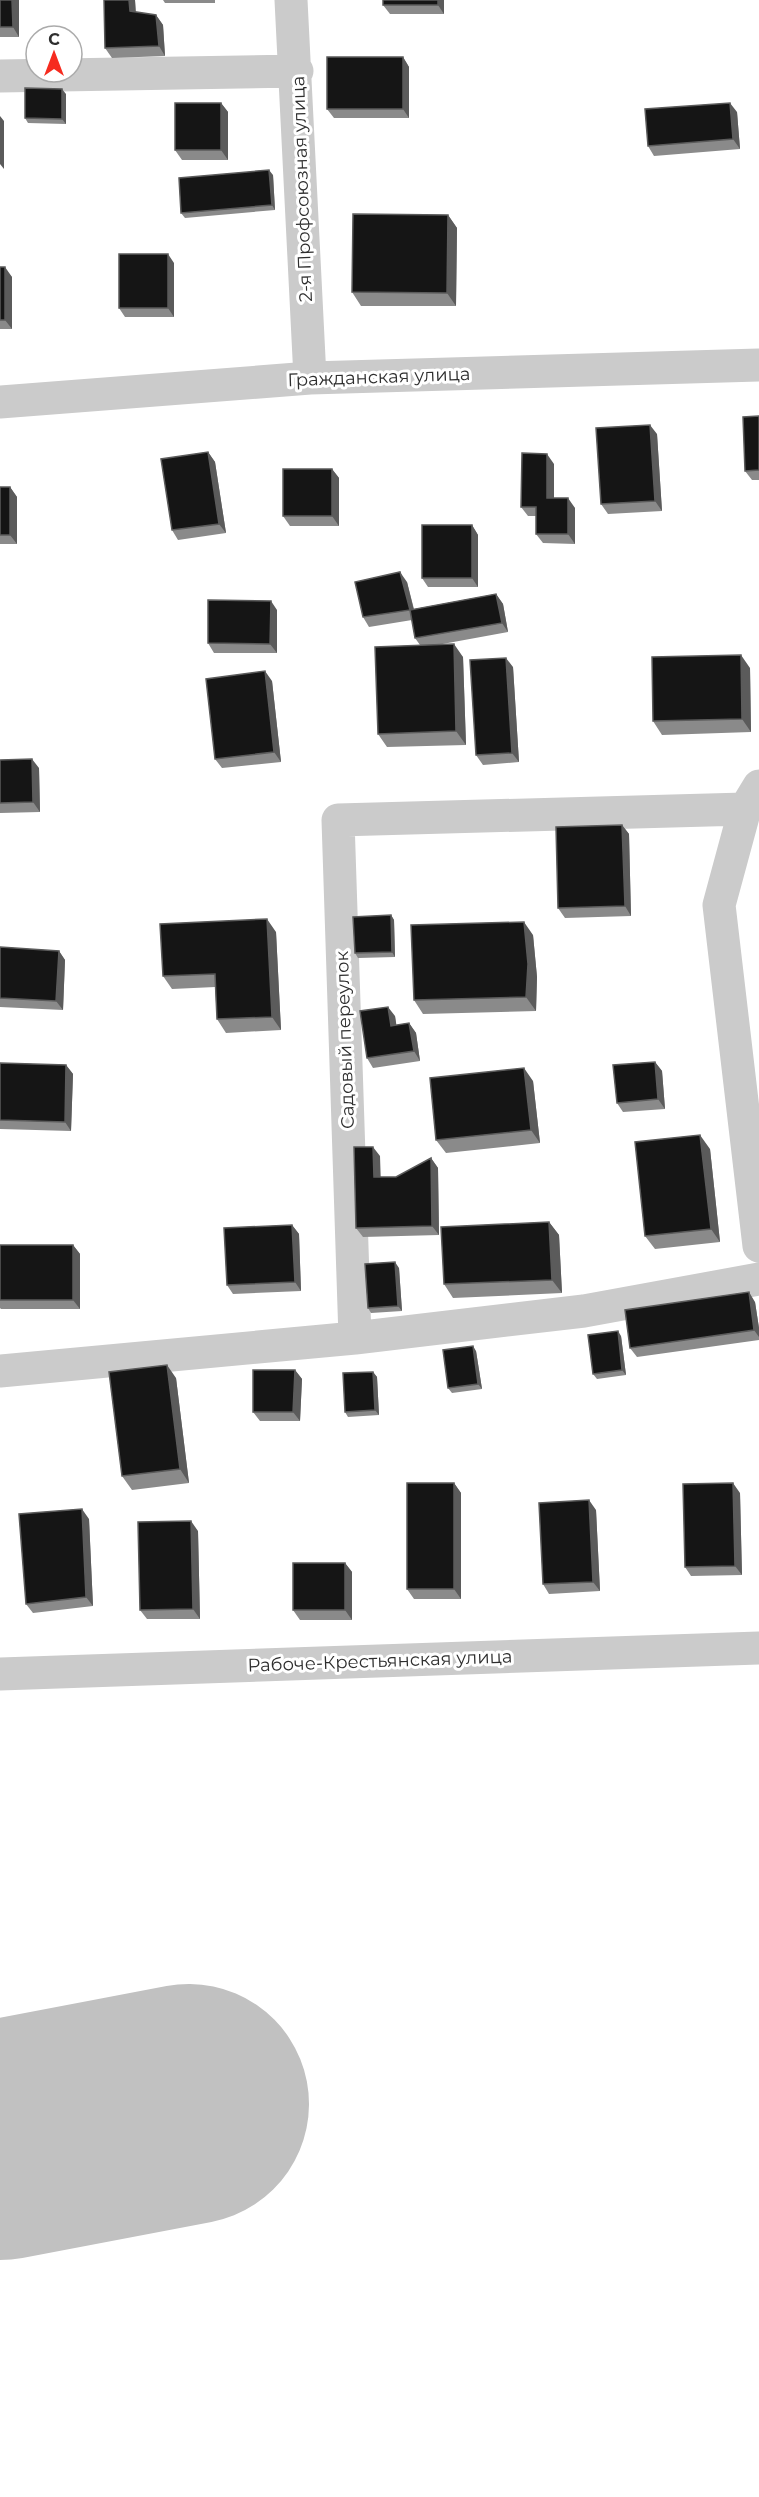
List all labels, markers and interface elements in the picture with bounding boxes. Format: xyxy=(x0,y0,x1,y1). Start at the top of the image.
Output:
north arrow xyxy=(24,24,84,84)
text: С xyxy=(48,30,60,49)
street label: 2-я Профсоюзная улица xyxy=(287,76,317,302)
street label: Гражданская улица xyxy=(287,363,471,391)
street label: Садовый переулок xyxy=(331,950,359,1129)
street label: Рабоче-Крестьянская улица xyxy=(247,1645,513,1677)

